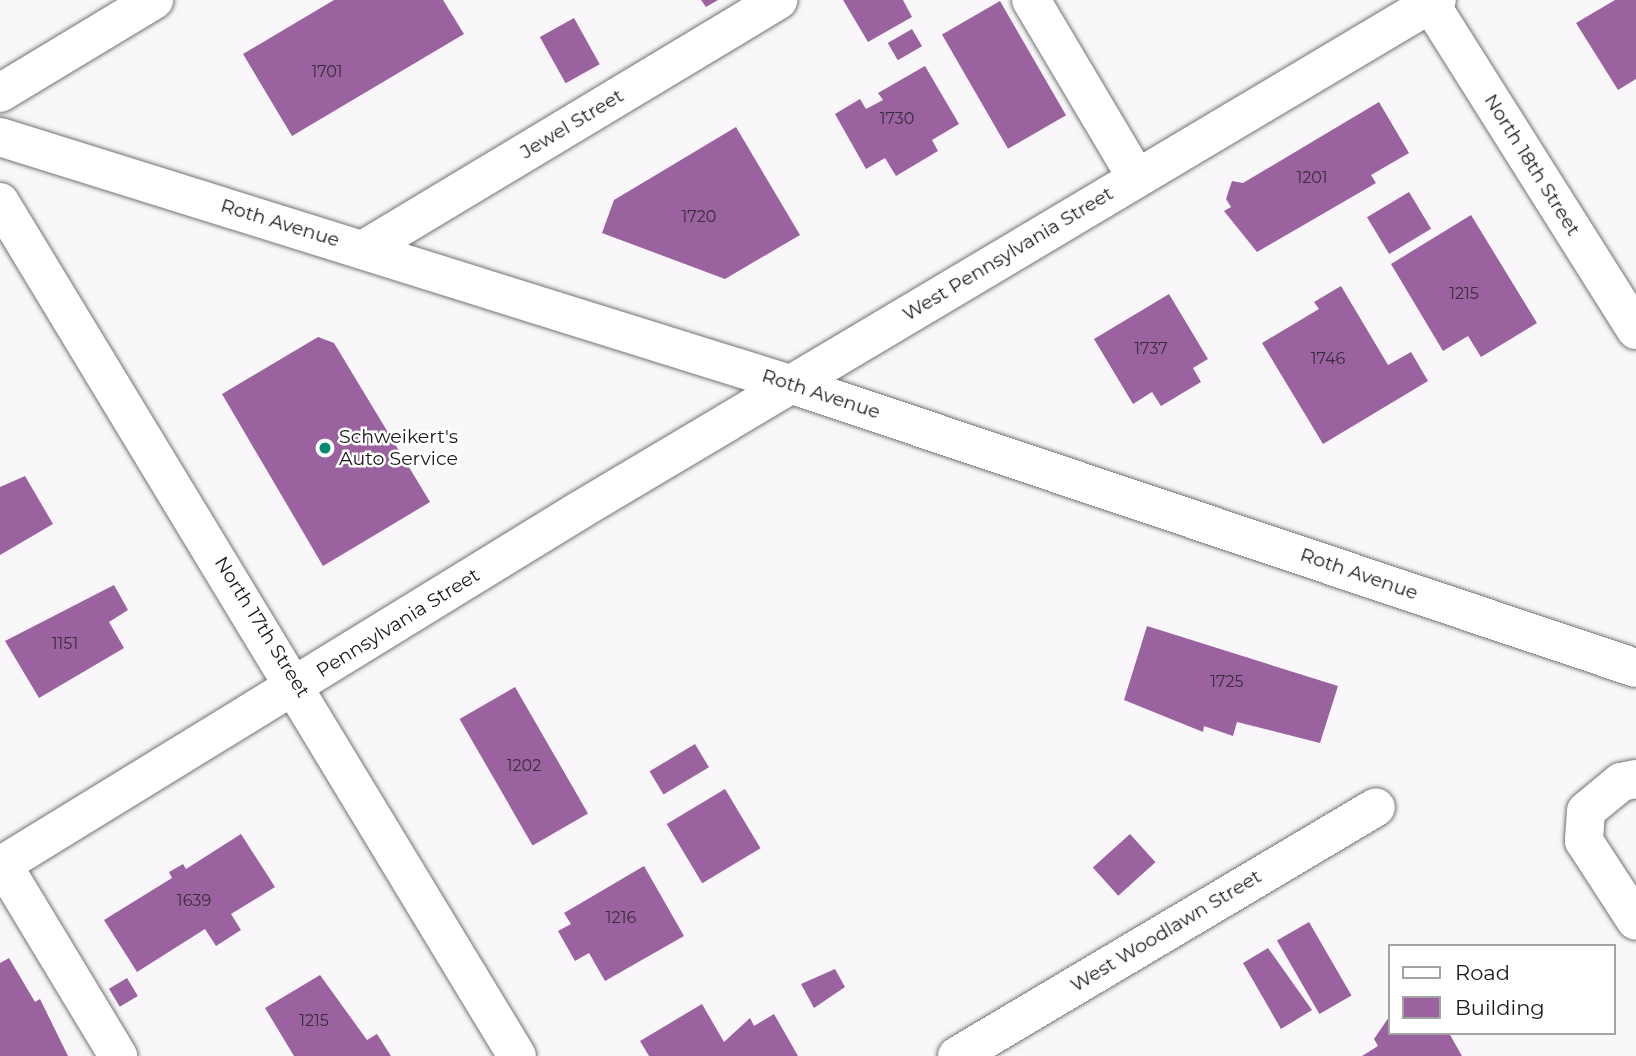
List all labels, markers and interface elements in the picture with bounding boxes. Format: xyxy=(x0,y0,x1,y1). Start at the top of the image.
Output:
house number: 1701 xyxy=(311,62,343,82)
street label: Jewel Street xyxy=(516,84,628,164)
street label: North 18th Street xyxy=(1479,90,1585,240)
house number: 1730 xyxy=(880,109,914,129)
house number: 1201 xyxy=(1296,168,1328,188)
street label: West Pennsylvania Street xyxy=(899,182,1117,326)
street label: Roth Avenue xyxy=(218,194,342,252)
house number: 1720 xyxy=(682,207,716,227)
house number: 1215 xyxy=(1449,284,1479,304)
house number: 1737 xyxy=(1134,339,1168,359)
house number: 1746 xyxy=(1311,349,1345,369)
street label: Roth Avenue xyxy=(759,364,883,424)
place label: Schweikert's Auto Service xyxy=(339,426,458,470)
marker: Schweikert's Auto Service xyxy=(317,440,333,456)
street label: Roth Avenue xyxy=(1297,543,1421,605)
street label: North 17th Street xyxy=(210,552,314,702)
street label: Pennsylvania Street xyxy=(312,564,484,682)
house number: 1151 xyxy=(52,634,78,654)
house number: 1725 xyxy=(1210,672,1244,692)
house number: 1202 xyxy=(507,756,541,776)
street label: West Woodlawn Street xyxy=(1067,865,1265,997)
house number: 1639 xyxy=(177,891,211,911)
house number: 1216 xyxy=(606,908,636,928)
legend xyxy=(1388,944,1615,1035)
text: Road xyxy=(1455,960,1510,985)
text: Building xyxy=(1455,995,1545,1020)
house number: 1215 xyxy=(299,1011,329,1031)

